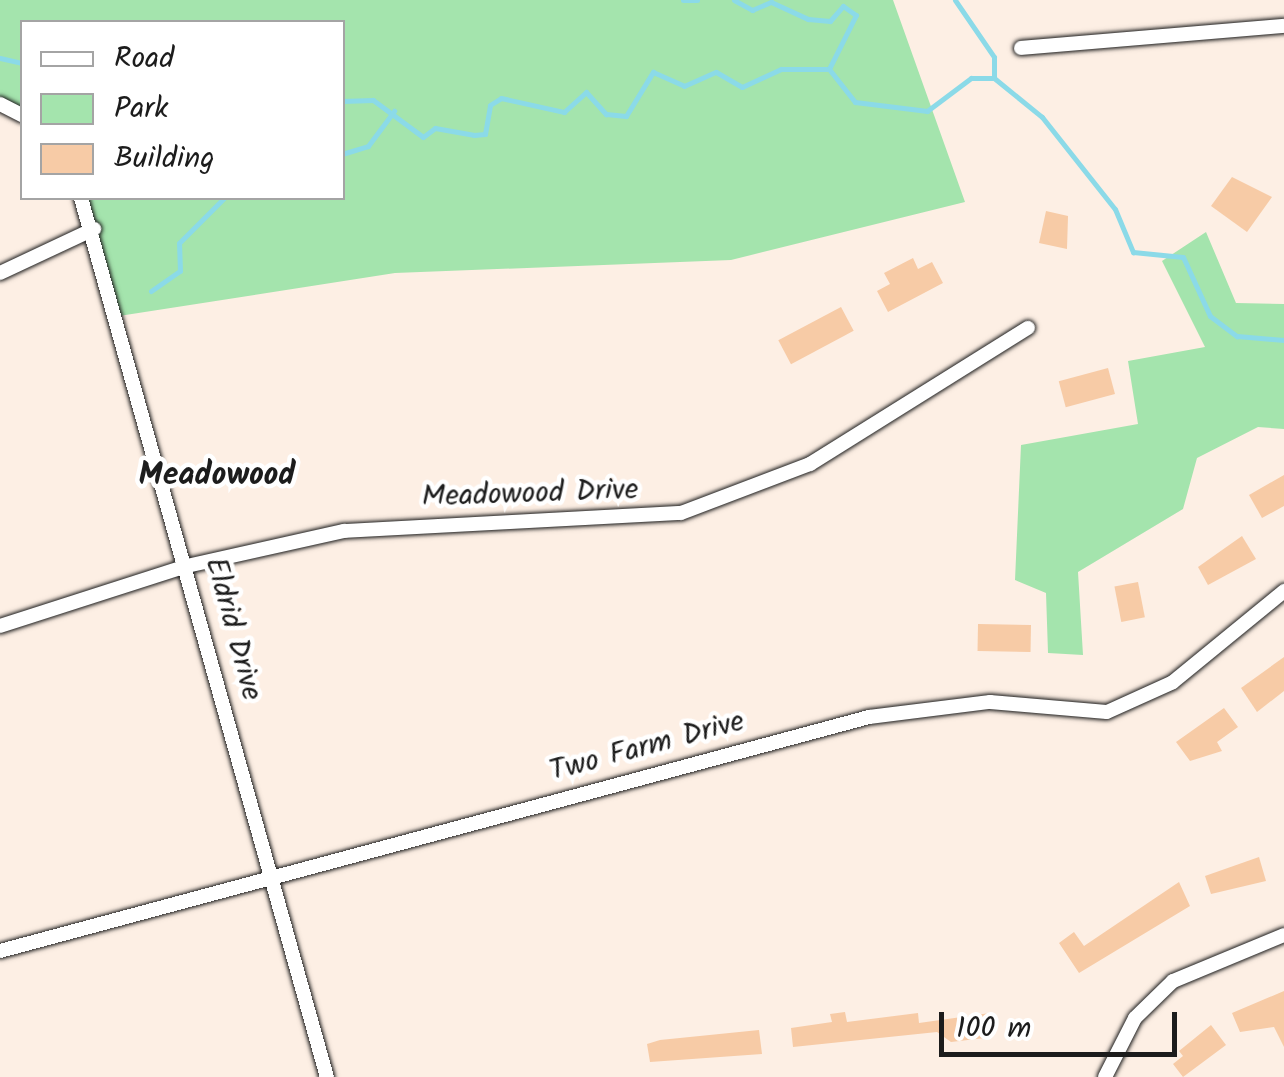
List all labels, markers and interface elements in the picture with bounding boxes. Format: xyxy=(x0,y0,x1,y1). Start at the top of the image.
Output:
legend xyxy=(20,20,345,200)
text: Road xyxy=(114,35,174,83)
text: Park xyxy=(114,85,168,133)
text: Building xyxy=(114,135,214,183)
district label: Meadowood xyxy=(138,457,296,495)
street label: Meadowood Drive xyxy=(421,472,639,516)
street label: Eldrid Drive xyxy=(197,554,269,704)
street label: Two Farm Drive xyxy=(546,704,748,790)
scale bar xyxy=(944,992,1182,1054)
text: 100 m xyxy=(956,1005,1031,1053)

